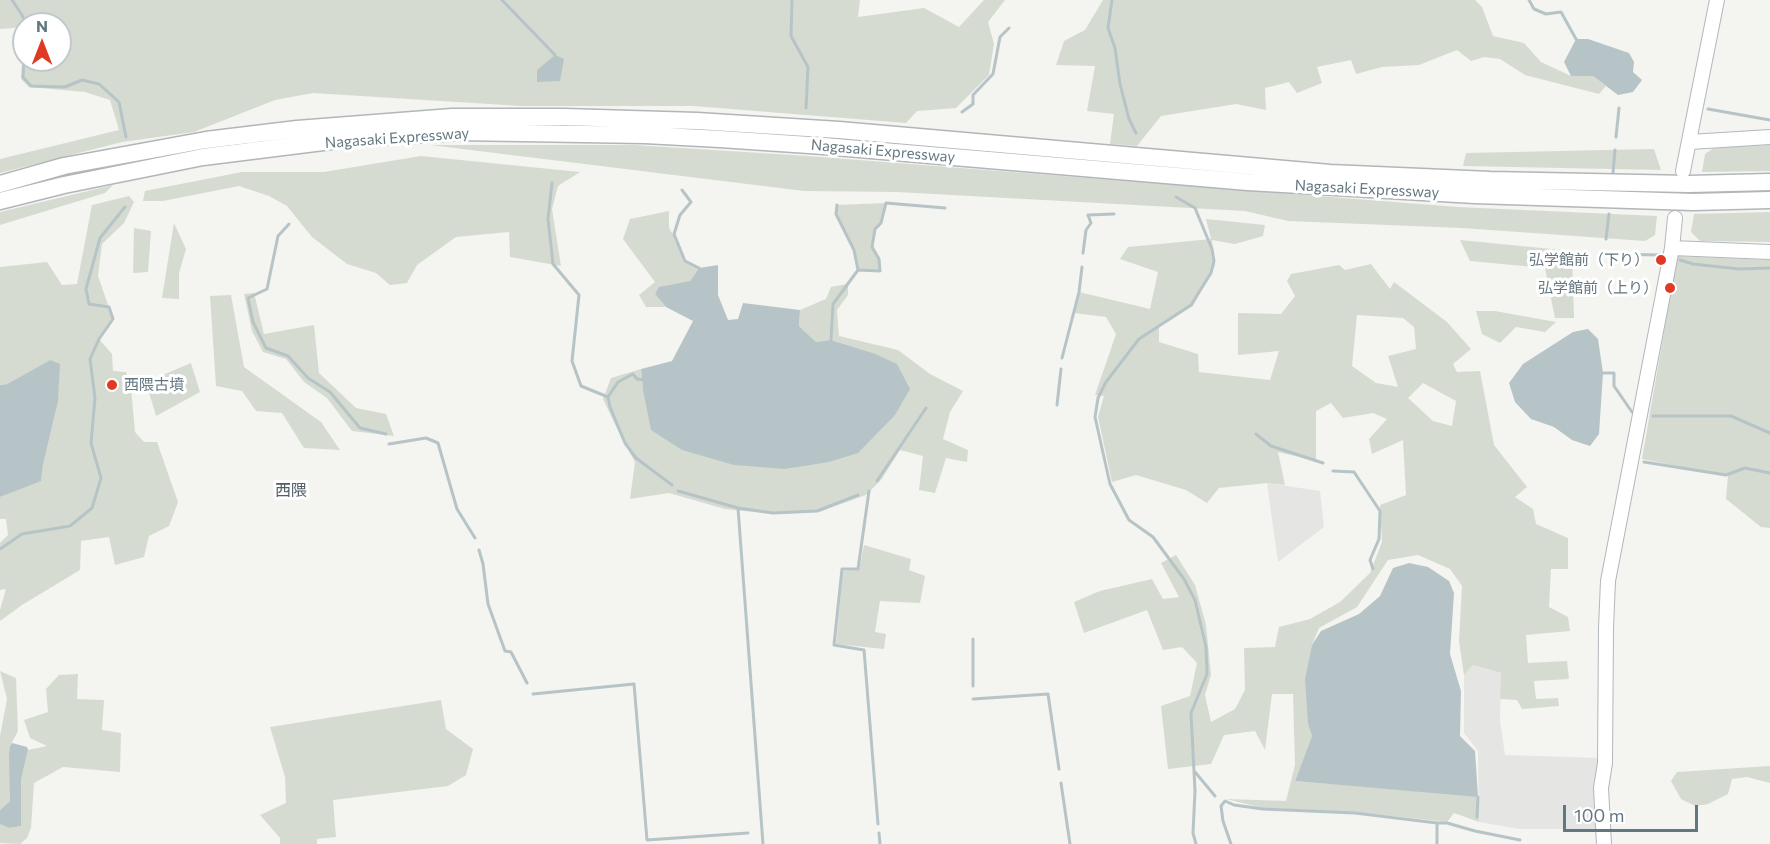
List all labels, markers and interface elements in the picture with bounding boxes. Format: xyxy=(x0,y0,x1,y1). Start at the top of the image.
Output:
north arrow xyxy=(12,12,72,72)
text: N xyxy=(36,16,48,35)
street label: Nagasaki Expressway xyxy=(324,124,470,152)
street label: Nagasaki Expressway xyxy=(810,136,956,166)
street label: Nagasaki Expressway xyxy=(1294,176,1440,202)
place label: 弘学館前（下り） xyxy=(1529,251,1649,269)
marker: 弘学館前（下り） xyxy=(1654,253,1668,267)
place label: 弘学館前（上り） xyxy=(1538,279,1658,297)
marker: 弘学館前（上り） xyxy=(1663,281,1677,295)
place label: 西隈古墳 xyxy=(124,376,184,394)
marker: 西隈古墳 xyxy=(105,378,119,392)
district label: 西隈 xyxy=(275,481,307,501)
scale bar xyxy=(1566,793,1701,831)
text: 100 m xyxy=(1574,804,1624,826)

